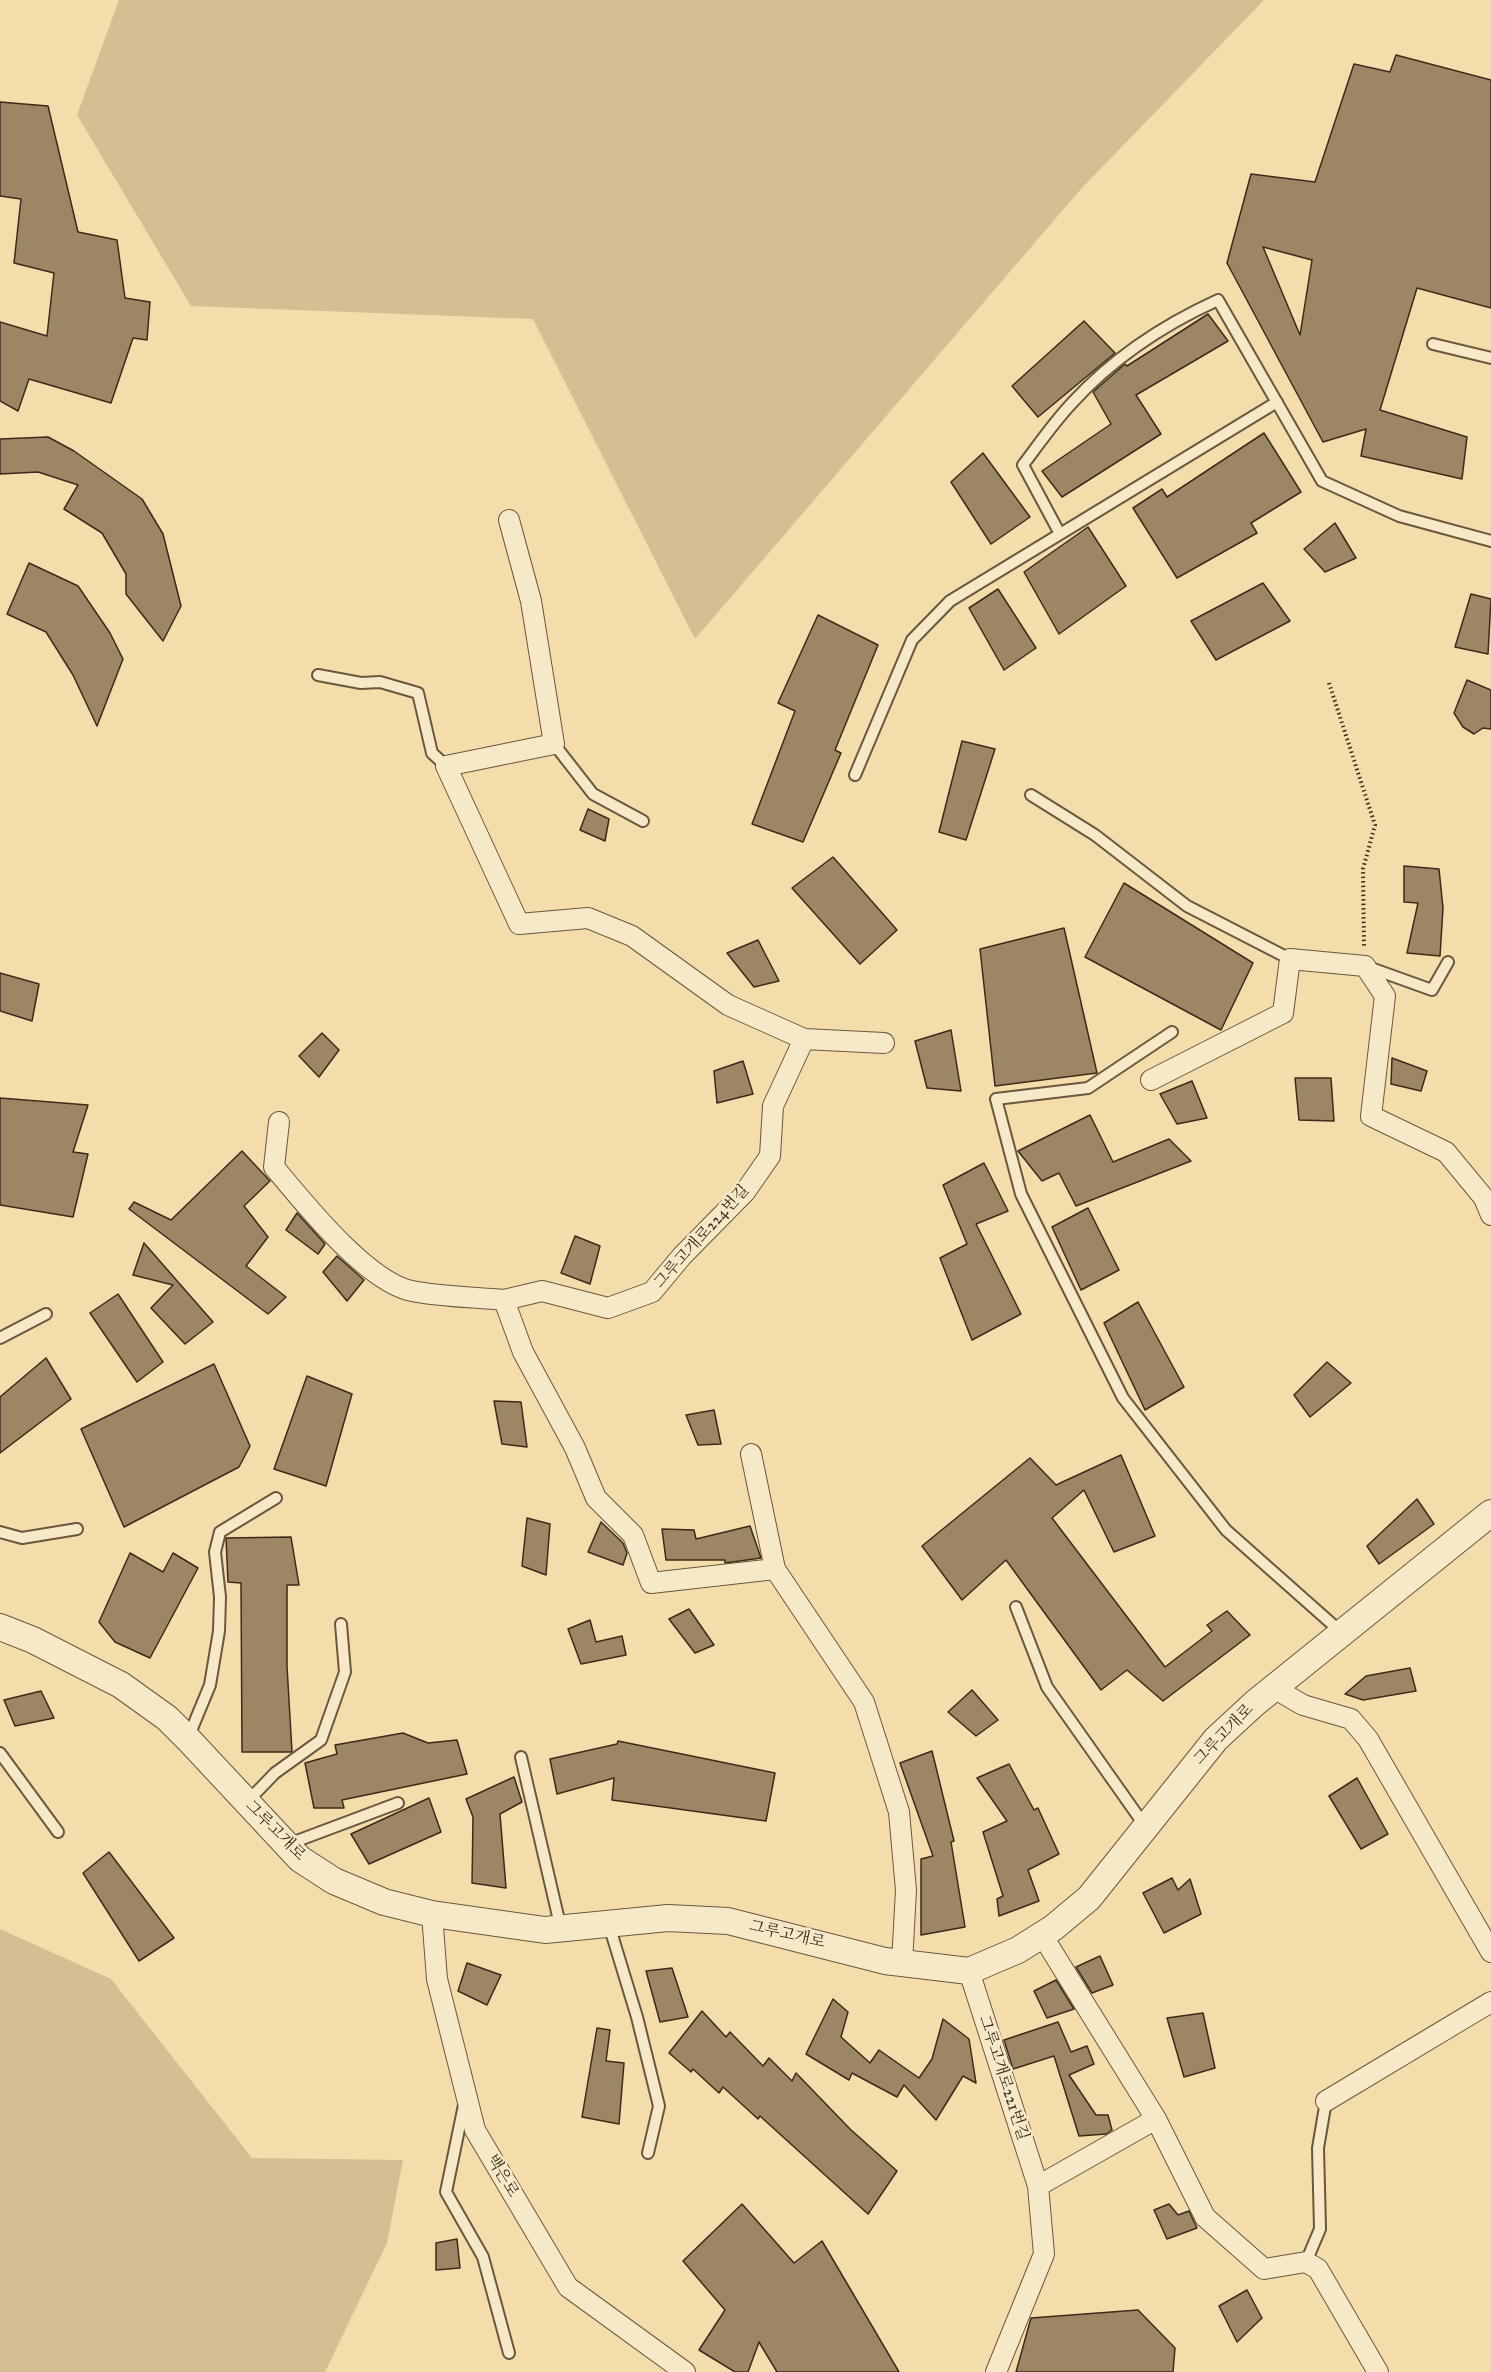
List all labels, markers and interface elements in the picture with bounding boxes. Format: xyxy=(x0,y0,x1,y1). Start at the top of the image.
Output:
street label: 그루고개로224번길 xyxy=(650,1181,754,1293)
street label: 그루고개로 xyxy=(1190,1701,1258,1769)
street label: 그루고개로 xyxy=(241,1797,309,1865)
street label: 그루고개로 xyxy=(747,1917,827,1953)
street label: 그루고개로221번길 xyxy=(974,2013,1032,2143)
street label: 백은로 xyxy=(482,2151,522,2201)

